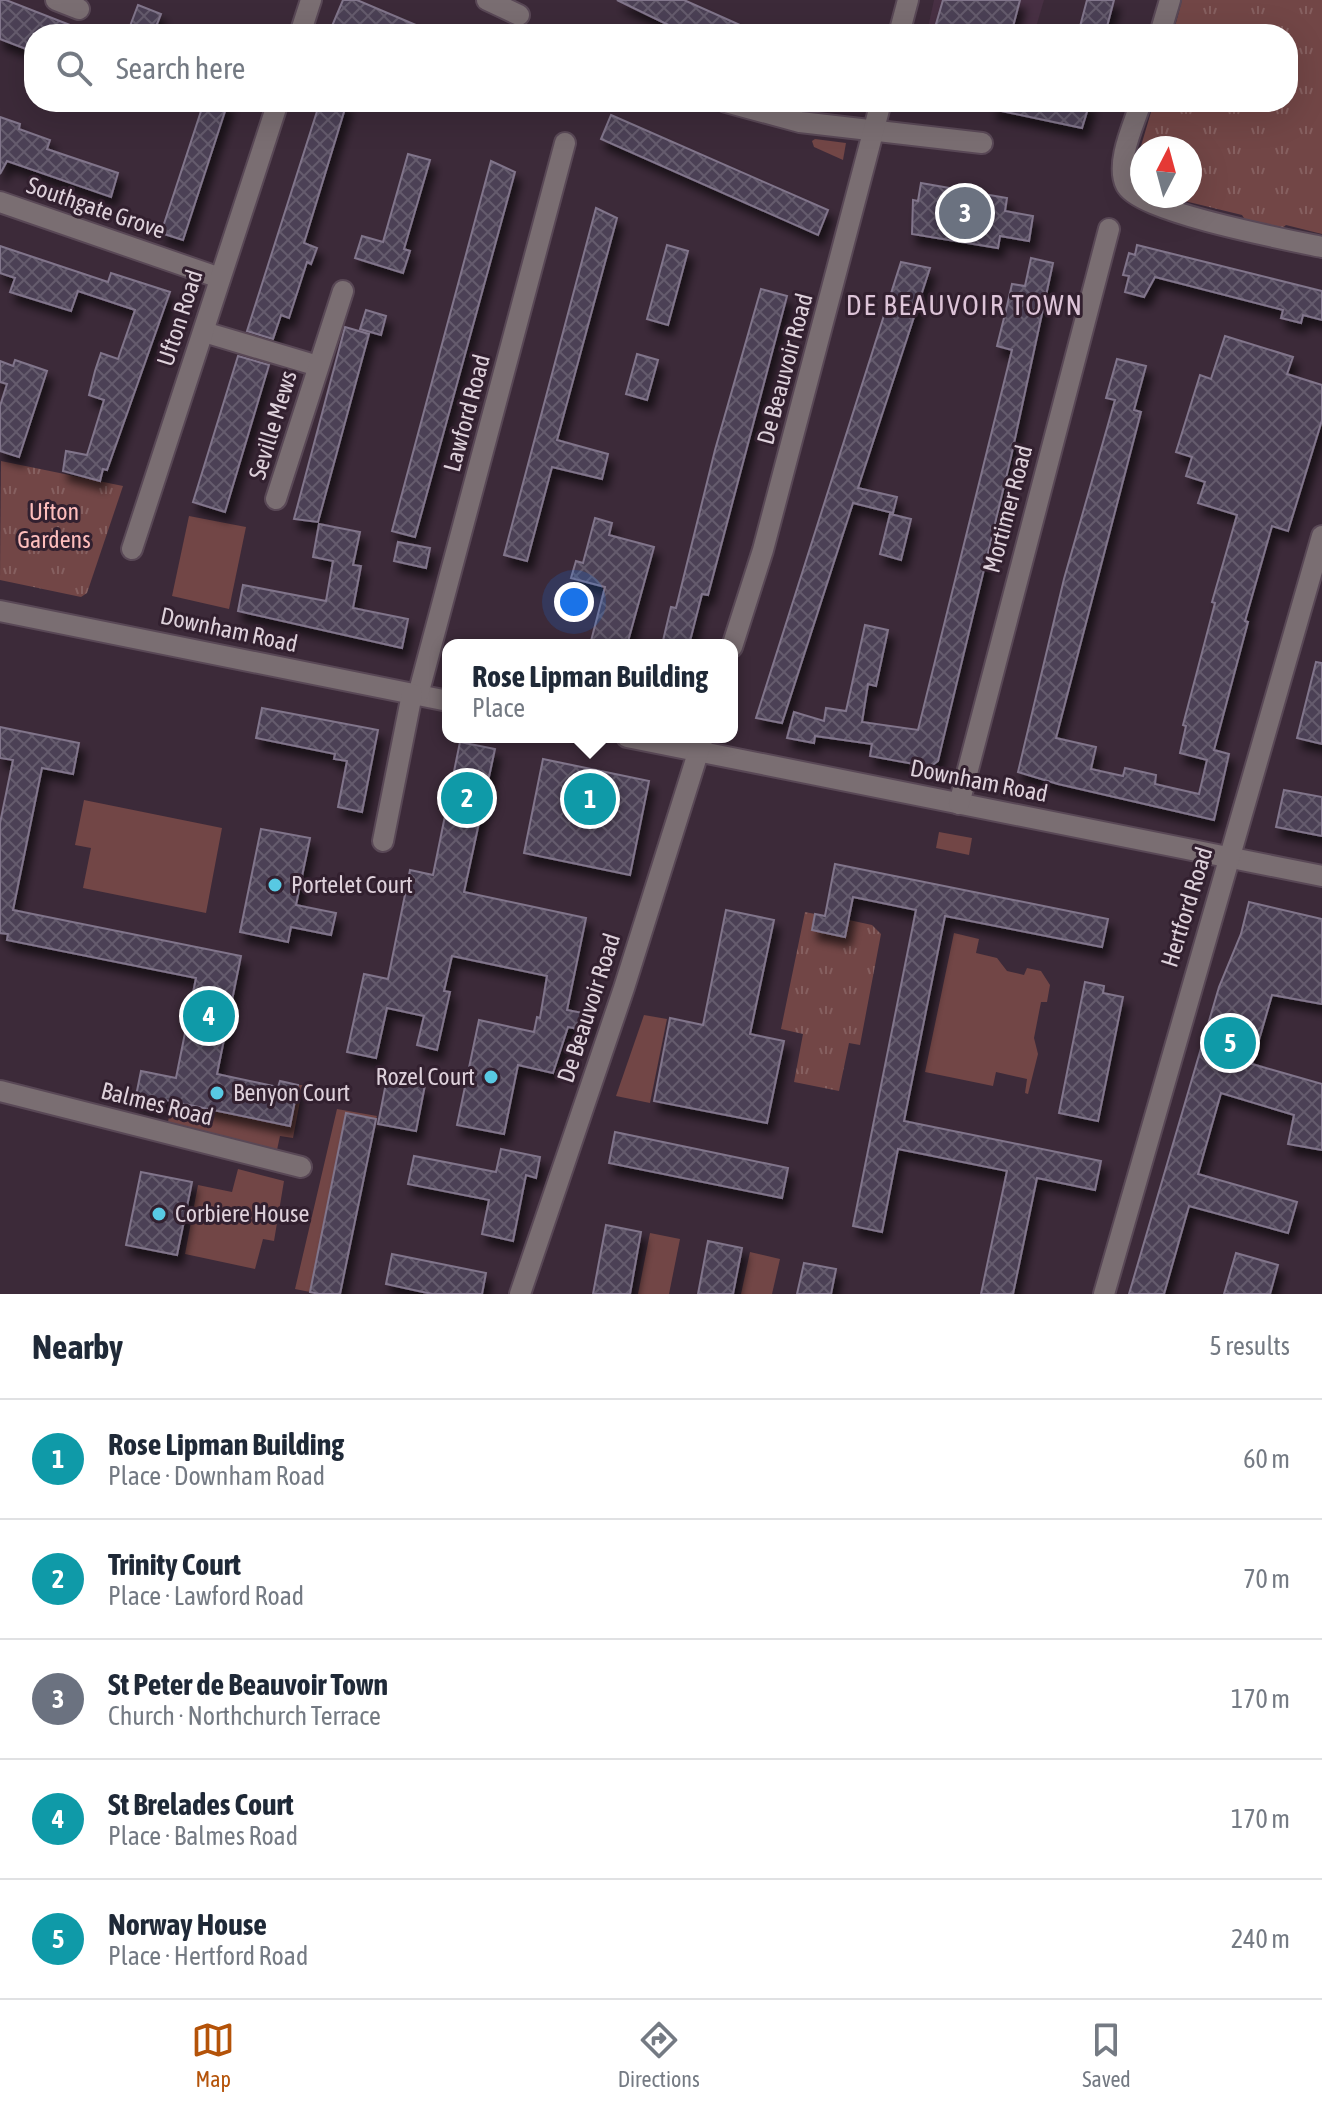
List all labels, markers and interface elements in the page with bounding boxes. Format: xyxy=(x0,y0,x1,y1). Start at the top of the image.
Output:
search box xyxy=(24,24,1298,112)
icon: search xyxy=(52,46,96,90)
text: Search here xyxy=(116,51,245,85)
north arrow xyxy=(1130,136,1202,208)
street label: Southgate Grove xyxy=(23,171,169,244)
pin: 3 xyxy=(939,183,991,243)
street label: Ufton Road xyxy=(151,266,208,369)
district label: DE BEAUVOIR TOWN xyxy=(846,289,1084,321)
street label: De Beauvoir Road xyxy=(751,290,818,447)
street label: Lawford Road xyxy=(438,351,495,474)
street label: Seville Mews xyxy=(243,367,302,483)
street label: Mortimer Road xyxy=(978,442,1038,576)
park label: Ufton Gardens xyxy=(17,498,91,553)
your location xyxy=(554,582,594,622)
street label: Downham Road xyxy=(158,602,300,657)
popup xyxy=(442,639,738,743)
text: Rose Lipman Building xyxy=(472,659,708,693)
text: Place xyxy=(472,693,525,723)
street label: Downham Road xyxy=(908,754,1050,807)
pin: 2 xyxy=(441,768,493,828)
pin: 1 xyxy=(564,769,616,829)
street label: Hertford Road xyxy=(1155,844,1218,970)
place label: Portelet Court xyxy=(291,871,413,898)
marker: Portelet Court xyxy=(266,876,284,894)
street label: De Beauvoir Road xyxy=(552,930,625,1086)
pin: 4 xyxy=(183,986,235,1046)
pin: 5 xyxy=(1204,1013,1256,1073)
place label: Rozel Court xyxy=(376,1063,475,1090)
marker: Rozel Court xyxy=(482,1068,500,1086)
street label: Balmes Road xyxy=(98,1077,216,1130)
place label: Benyon Court xyxy=(233,1079,350,1106)
marker: Benyon Court xyxy=(208,1084,226,1102)
place label: Corbiere House xyxy=(175,1200,309,1227)
marker: Corbiere House xyxy=(150,1205,168,1223)
text: Nearby xyxy=(32,1327,123,1366)
text: 5 results xyxy=(1209,1331,1290,1361)
text: Rose Lipman Building xyxy=(108,1427,344,1461)
text: 1 xyxy=(52,1444,64,1474)
text: 60 m xyxy=(1243,1444,1290,1474)
text: Place · Downham Road xyxy=(108,1461,325,1491)
text: Trinity Court xyxy=(108,1547,241,1581)
text: 2 xyxy=(52,1564,64,1594)
text: 70 m xyxy=(1243,1564,1290,1594)
text: Place · Lawford Road xyxy=(108,1581,304,1611)
text: St Peter de Beauvoir Town xyxy=(108,1667,388,1701)
text: 3 xyxy=(52,1684,64,1714)
text: 170 m xyxy=(1231,1684,1290,1714)
text: Church · Northchurch Terrace xyxy=(108,1701,381,1731)
text: St Brelades Court xyxy=(108,1787,294,1821)
text: 4 xyxy=(52,1804,64,1834)
text: 170 m xyxy=(1231,1804,1290,1834)
text: Place · Balmes Road xyxy=(108,1821,298,1851)
text: Norway House xyxy=(108,1907,267,1941)
text: 5 xyxy=(52,1924,64,1954)
text: 240 m xyxy=(1231,1924,1290,1954)
text: Place · Hertford Road xyxy=(108,1941,308,1971)
tab: Map xyxy=(191,2018,235,2092)
tab: Directions xyxy=(618,2018,700,2092)
tab: Saved xyxy=(1082,2018,1131,2092)

